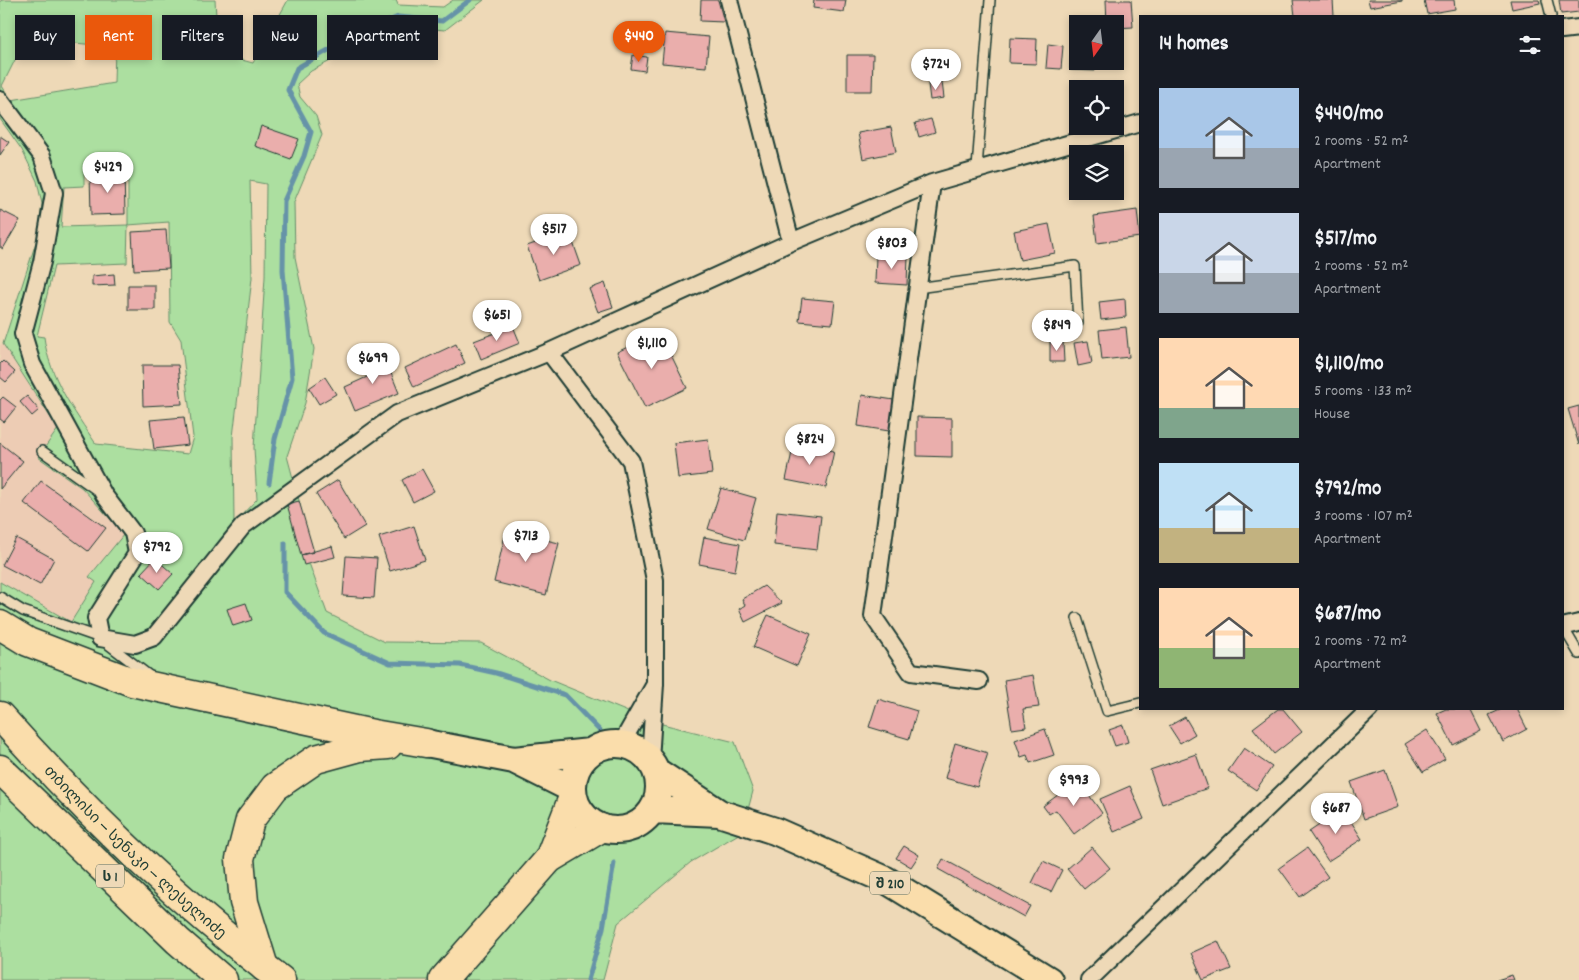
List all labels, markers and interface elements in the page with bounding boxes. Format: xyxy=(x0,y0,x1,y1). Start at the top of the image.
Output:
chip: Buy xyxy=(15,15,75,60)
chip: Rent xyxy=(85,15,152,60)
chip: Filters xyxy=(162,15,243,60)
chip: New xyxy=(253,15,317,60)
chip: Apartment xyxy=(327,15,438,60)
north arrow xyxy=(1069,15,1124,70)
map controls xyxy=(1069,15,1124,200)
pin: $440 xyxy=(609,20,669,63)
text: $440 xyxy=(624,25,654,48)
text: 14 homes xyxy=(1159,30,1229,60)
icon: filters xyxy=(1516,31,1544,59)
pin: $724 xyxy=(906,48,966,91)
text: $724 xyxy=(922,53,950,76)
button: locate xyxy=(1069,80,1124,135)
text: $440/mo xyxy=(1314,100,1383,130)
icon: home xyxy=(1199,108,1259,168)
text: 2 rooms · 52 m² xyxy=(1314,130,1408,153)
button: layers xyxy=(1069,145,1124,200)
pin: $429 xyxy=(78,152,138,194)
text: Apartment xyxy=(1314,153,1381,176)
text: $429 xyxy=(93,156,123,179)
pin: $517 xyxy=(524,214,584,256)
text: $517 xyxy=(541,218,567,241)
text: $517/mo xyxy=(1314,225,1377,255)
pin: $803 xyxy=(862,228,922,270)
text: $803 xyxy=(877,232,907,255)
icon: home xyxy=(1199,233,1259,293)
text: 2 rooms · 52 m² xyxy=(1314,255,1408,278)
text: Apartment xyxy=(1314,278,1381,301)
pin: $651 xyxy=(467,300,527,342)
text: $651 xyxy=(484,304,510,327)
pin: $849 xyxy=(1027,310,1087,352)
text: $849 xyxy=(1043,314,1071,337)
pin: $1,110 xyxy=(611,328,693,370)
text: $1,110 xyxy=(637,332,667,355)
pin: $699 xyxy=(343,342,403,385)
text: $699 xyxy=(358,347,388,370)
text: $1,110/mo xyxy=(1314,350,1384,380)
icon: home xyxy=(1199,358,1259,418)
text: 5 rooms · 133 m² xyxy=(1314,380,1412,403)
text: House xyxy=(1314,403,1350,426)
pin: $824 xyxy=(780,424,840,466)
text: $824 xyxy=(796,428,824,451)
text: $792/mo xyxy=(1314,475,1381,505)
icon: home xyxy=(1199,483,1259,543)
text: 3 rooms · 107 m² xyxy=(1314,505,1413,528)
pin: $713 xyxy=(496,520,556,563)
text: $713 xyxy=(514,525,538,548)
text: Apartment xyxy=(1314,528,1381,551)
pin: $792 xyxy=(127,532,187,574)
text: $792 xyxy=(143,536,171,559)
text: $687/mo xyxy=(1314,600,1381,630)
icon: home xyxy=(1199,608,1259,668)
text: 2 rooms · 72 m² xyxy=(1314,630,1407,653)
text: Apartment xyxy=(1314,653,1381,676)
street label: თბილისი — სენაკი — ლესელიძე xyxy=(38,761,231,945)
pin: $993 xyxy=(1044,764,1104,807)
text: $993 xyxy=(1059,769,1089,792)
pin: $687 xyxy=(1306,792,1366,835)
text: $687 xyxy=(1322,797,1350,820)
road number: ს 1 xyxy=(96,864,124,888)
road number: შ 210 xyxy=(870,871,910,894)

